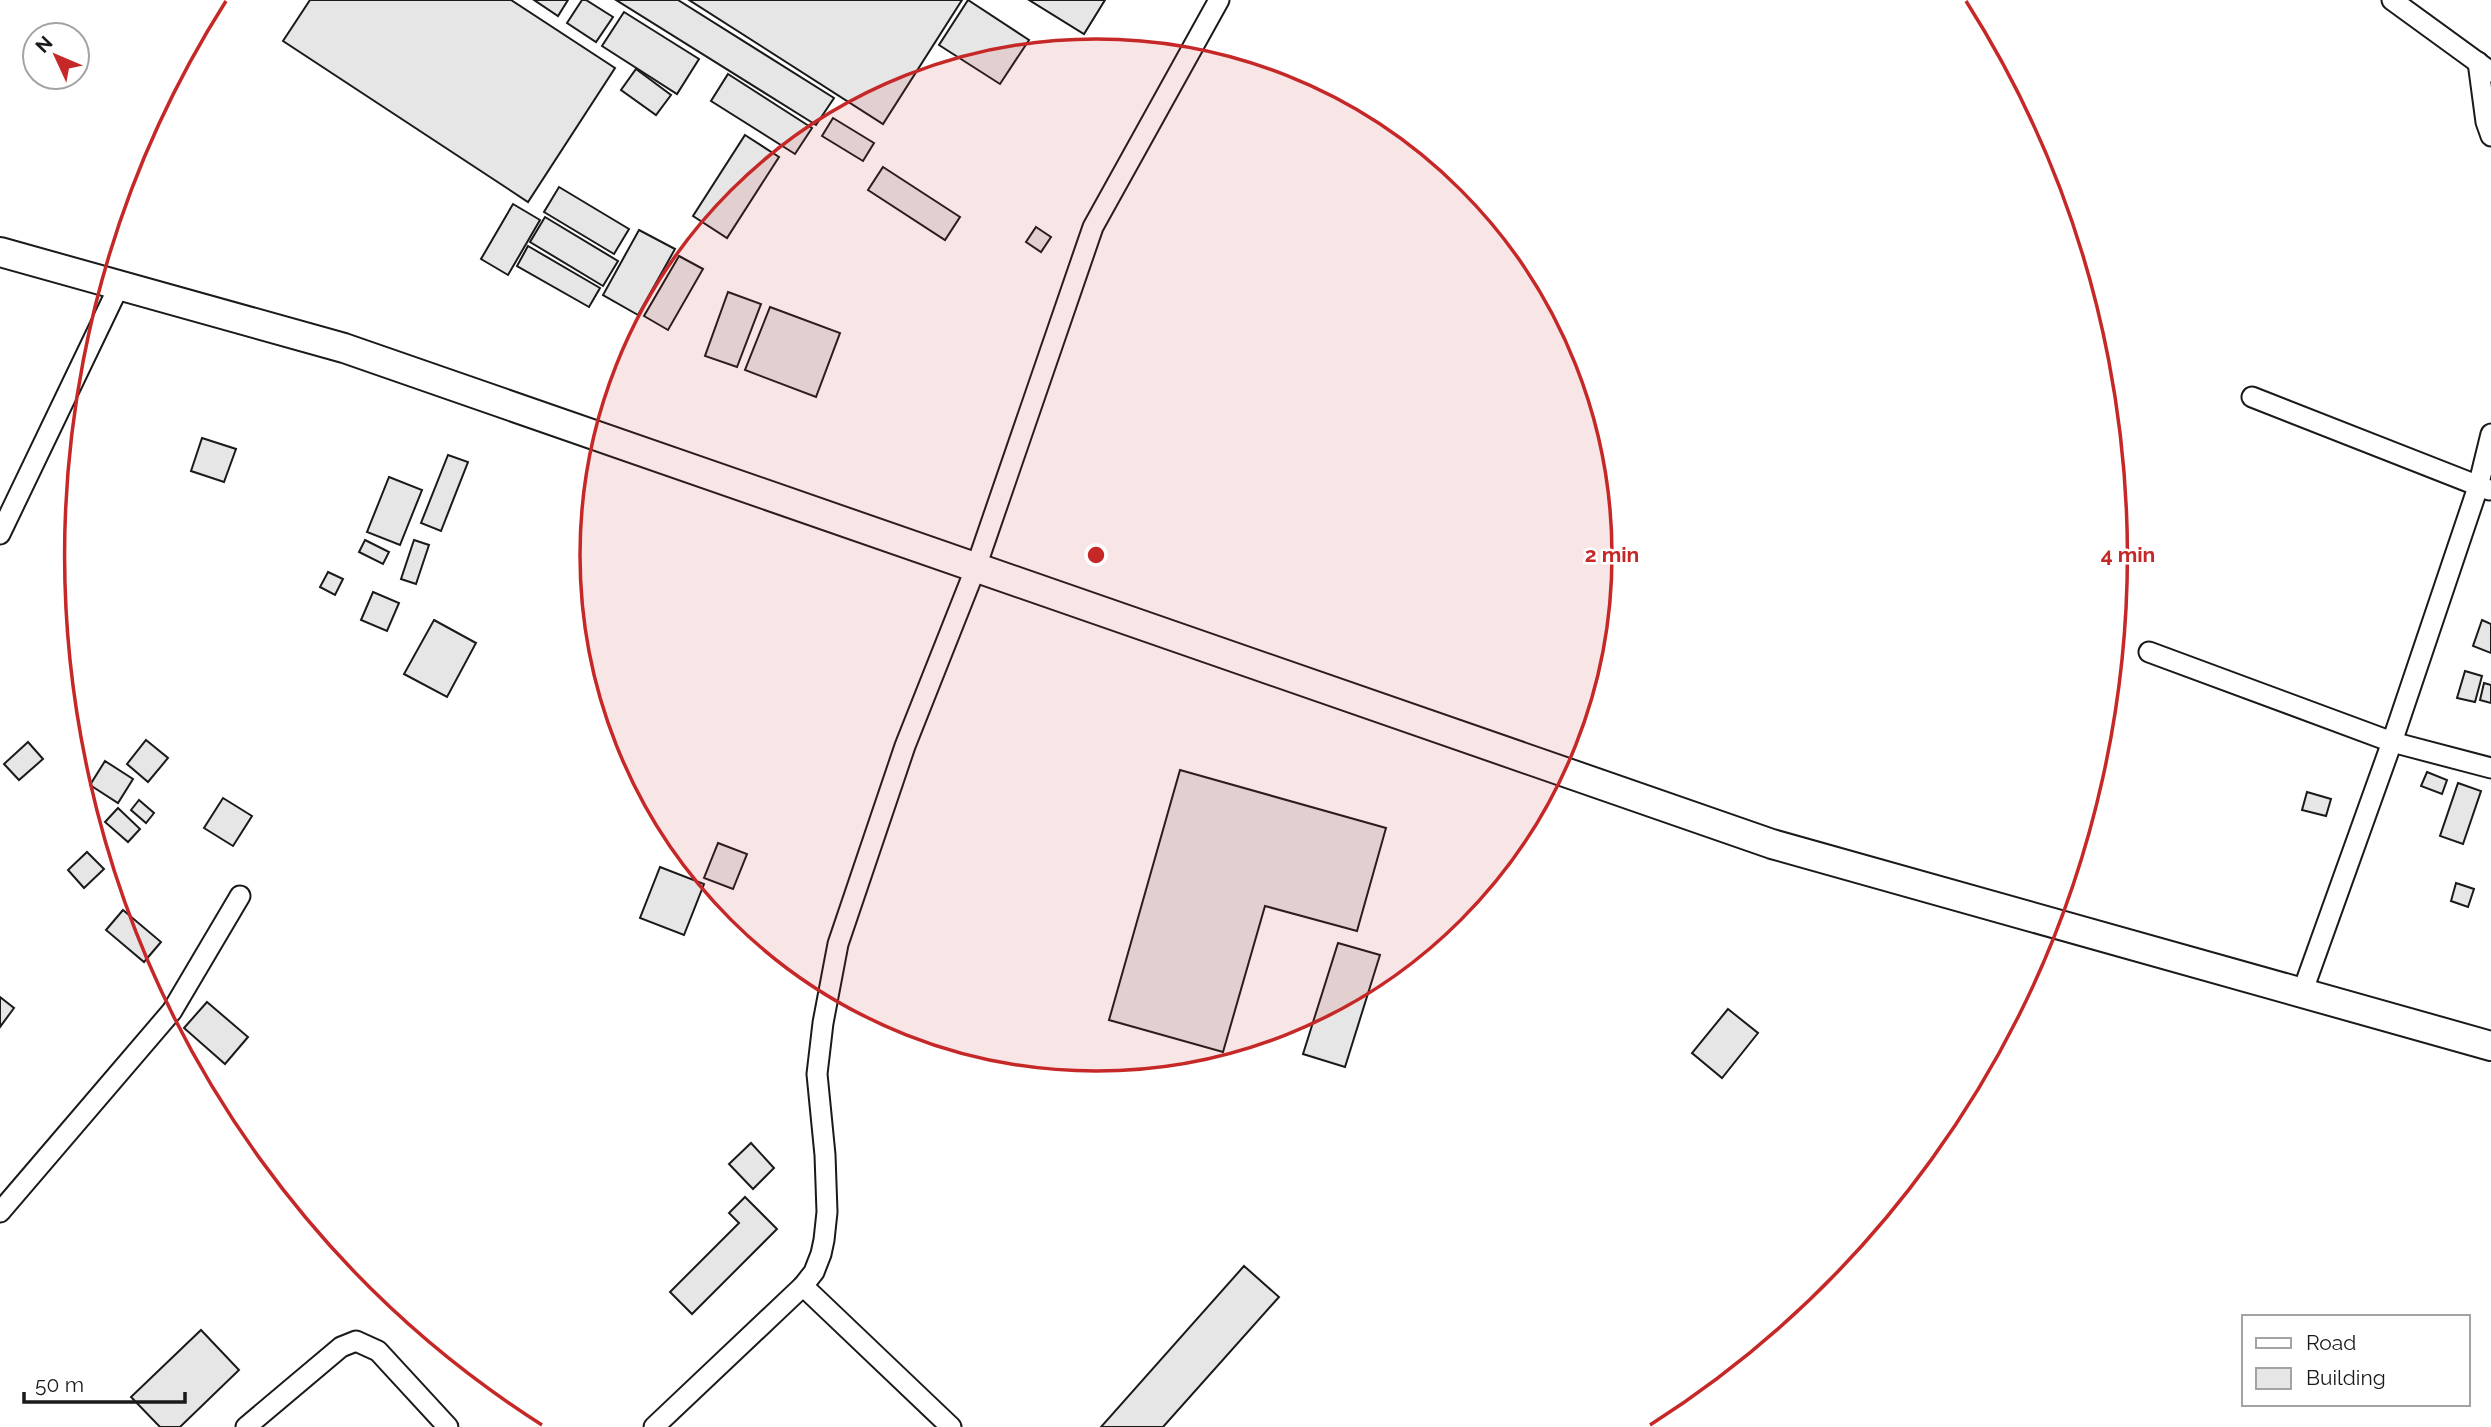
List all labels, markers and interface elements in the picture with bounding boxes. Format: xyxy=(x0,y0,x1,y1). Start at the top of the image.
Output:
north arrow xyxy=(21,21,91,91)
text: N xyxy=(31,31,57,57)
text: 2 min xyxy=(1585,542,1639,567)
text: 4 min xyxy=(2101,542,2155,567)
centre of rings xyxy=(1084,543,1108,567)
legend xyxy=(2242,1315,2470,1406)
text: Road xyxy=(2306,1330,2356,1355)
scale bar xyxy=(24,1360,186,1404)
text: Building xyxy=(2306,1365,2386,1390)
text: 50 m xyxy=(35,1372,84,1397)

